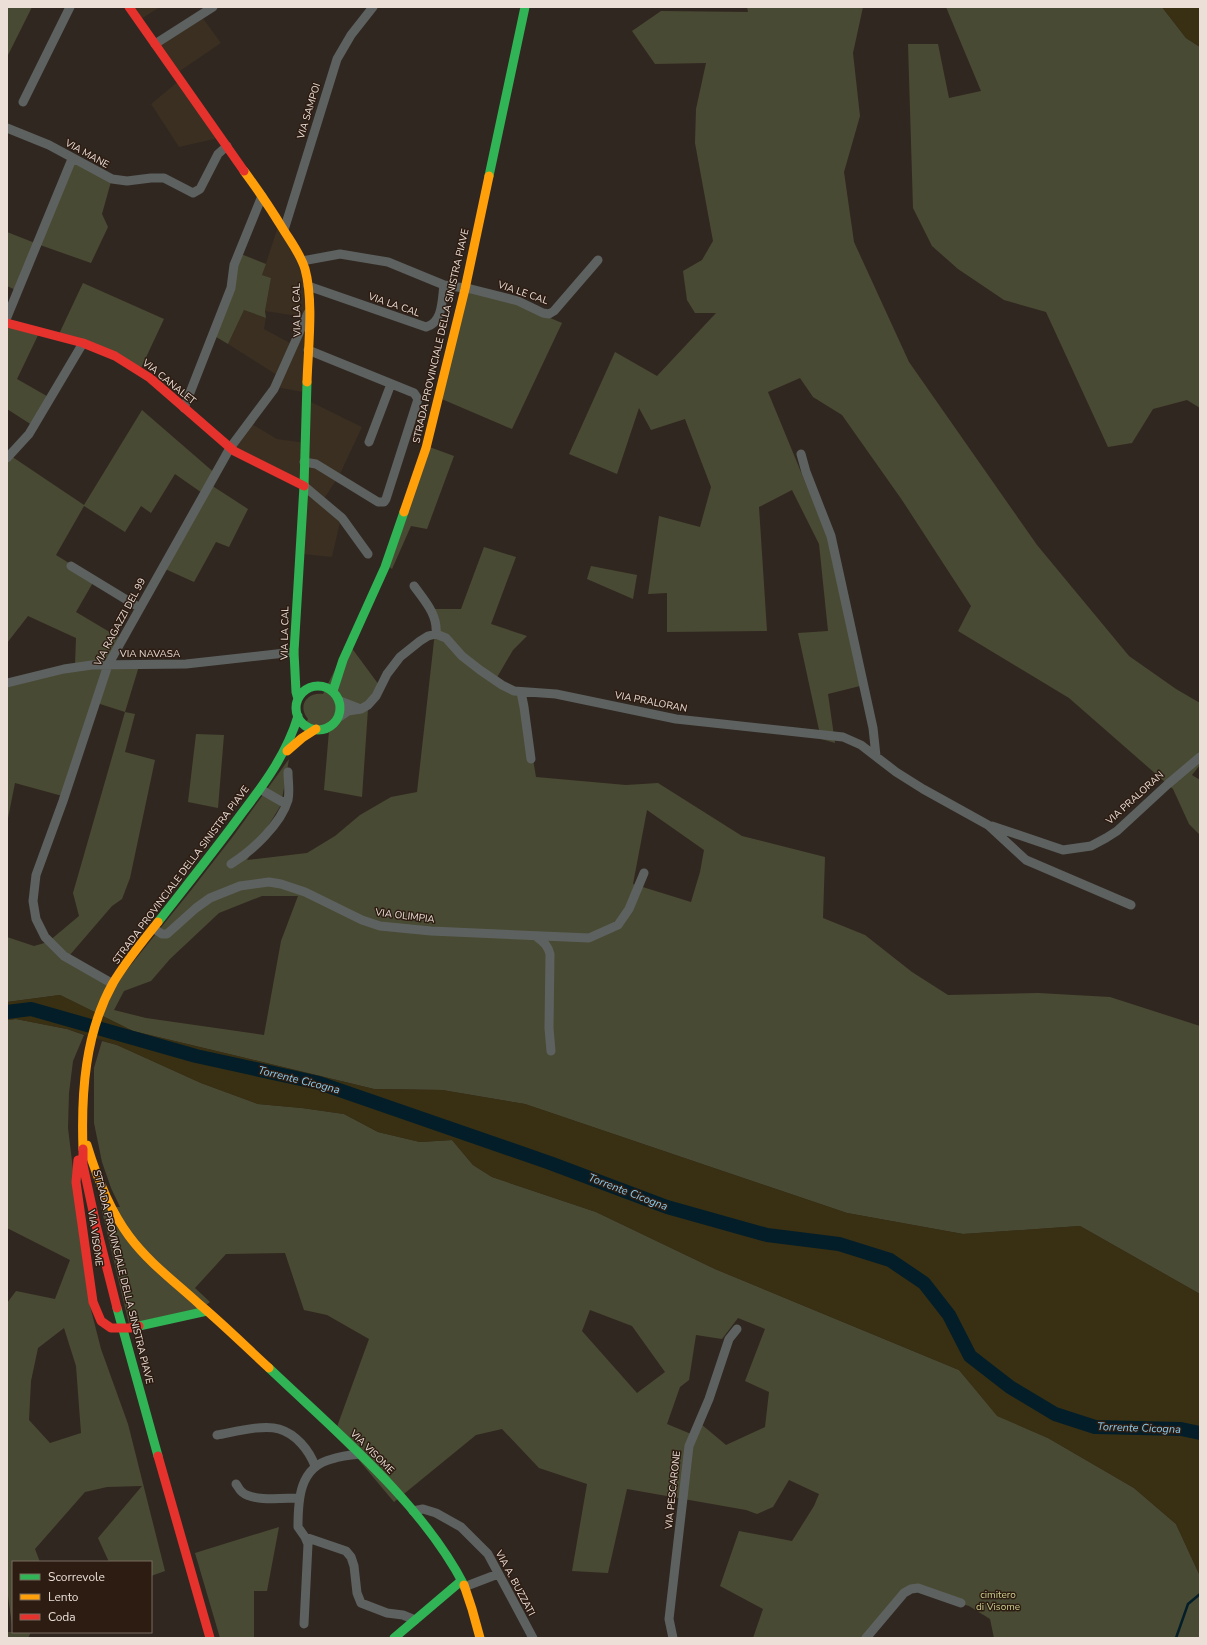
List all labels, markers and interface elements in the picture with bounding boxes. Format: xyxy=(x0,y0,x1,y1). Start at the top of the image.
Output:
street label: VIA SAMPOI xyxy=(294,81,324,142)
street label: VIA MANE xyxy=(62,136,112,172)
street label: STRADA PROVINCIALE DELLA SINISTRA PIAVE xyxy=(409,227,473,445)
street label: VIA LE CAL xyxy=(495,278,551,308)
street label: VIA LA CAL xyxy=(290,282,304,338)
street label: VIA LA CAL xyxy=(365,289,422,321)
street label: VIA CANALET xyxy=(139,355,199,408)
street label: VIA RAGAZZI DEL 99 xyxy=(90,576,149,669)
street label: VIA LA CAL xyxy=(278,605,292,661)
street label: VIA NAVASA xyxy=(119,647,181,661)
street label: VIA PRALORAN xyxy=(613,688,688,716)
street label: VIA PRALORAN xyxy=(1102,768,1167,828)
street label: STRADA PROVINCIALE DELLA SINISTRA PIAVE xyxy=(109,783,253,967)
street label: VIA OLIMPIA xyxy=(374,905,436,927)
water label: Torrente Cicogna xyxy=(257,1063,342,1097)
street label: STRADA PROVINCIALE DELLA SINISTRA PIAVE xyxy=(90,1169,156,1386)
water label: Torrente Cicogna xyxy=(586,1170,670,1214)
street label: VIA VISOME xyxy=(84,1208,106,1267)
water label: Torrente Cicogna xyxy=(1097,1419,1181,1437)
street label: VIA VISOME xyxy=(346,1426,397,1477)
street label: VIA PESCARONE xyxy=(662,1450,684,1531)
street label: VIA A. BUZZATI xyxy=(491,1547,538,1618)
legend xyxy=(12,1561,152,1633)
text: Scorrevole xyxy=(48,1569,105,1585)
park label: cimitero di Visome xyxy=(976,1588,1020,1614)
text: Lento xyxy=(48,1589,79,1605)
text: Coda xyxy=(48,1609,76,1625)

